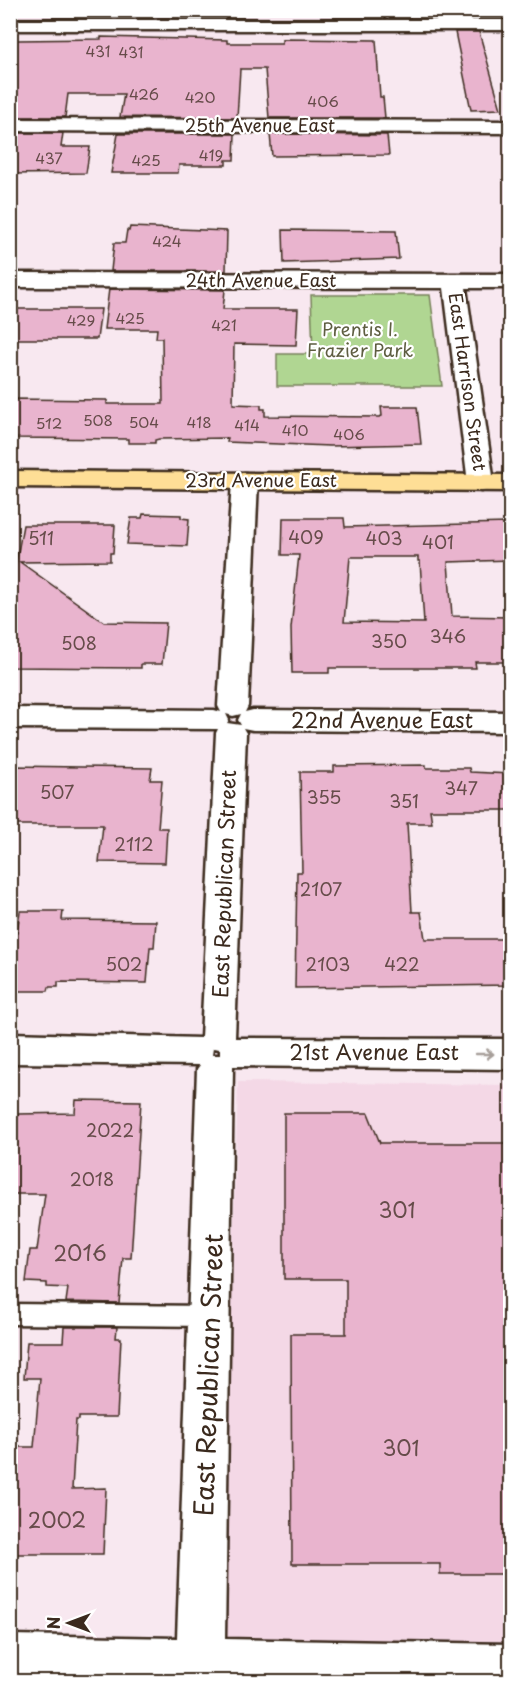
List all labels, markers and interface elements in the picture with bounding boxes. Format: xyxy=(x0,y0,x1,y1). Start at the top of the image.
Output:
house number: 431 xyxy=(85,39,111,62)
house number: 431 xyxy=(118,40,144,63)
house number: 426 xyxy=(129,82,159,105)
house number: 420 xyxy=(185,85,215,108)
house number: 406 xyxy=(307,89,339,112)
street label: 25th Avenue East xyxy=(185,111,335,138)
house number: 419 xyxy=(199,143,223,166)
house number: 437 xyxy=(35,146,63,169)
house number: 425 xyxy=(131,148,161,171)
house number: 424 xyxy=(152,229,182,252)
street label: 24th Avenue East xyxy=(186,266,336,293)
street label: East Harrison Street xyxy=(443,291,494,473)
house number: 425 xyxy=(115,306,145,329)
house number: 429 xyxy=(67,308,95,331)
house number: 421 xyxy=(211,313,237,336)
park label: Prentis I. Frazier Park xyxy=(307,315,413,363)
house number: 508 xyxy=(83,408,113,431)
house number: 504 xyxy=(129,410,159,433)
house number: 418 xyxy=(186,410,212,433)
house number: 512 xyxy=(36,411,62,434)
house number: 414 xyxy=(234,413,260,436)
house number: 410 xyxy=(282,418,308,441)
house number: 406 xyxy=(333,422,365,445)
street label: 23rd Avenue East xyxy=(185,466,337,493)
house number: 409 xyxy=(288,523,324,550)
house number: 511 xyxy=(28,524,54,551)
house number: 403 xyxy=(366,524,402,551)
house number: 401 xyxy=(422,528,454,555)
house number: 346 xyxy=(430,622,466,649)
house number: 350 xyxy=(371,627,407,654)
house number: 508 xyxy=(61,629,97,656)
street label: 22nd Avenue East xyxy=(291,703,473,735)
street label: East Republican Street xyxy=(203,769,243,999)
house number: 347 xyxy=(444,774,478,801)
house number: 507 xyxy=(40,778,74,805)
house number: 355 xyxy=(307,783,341,810)
house number: 351 xyxy=(389,787,419,814)
house number: 2112 xyxy=(114,830,154,857)
house number: 2107 xyxy=(300,875,342,902)
house number: 502 xyxy=(106,950,142,977)
house number: 2103 xyxy=(306,950,350,977)
house number: 422 xyxy=(384,950,420,977)
street label: 21st Avenue East xyxy=(289,1035,459,1067)
one-way arrow xyxy=(474,1048,494,1060)
house number: 2022 xyxy=(86,1116,134,1143)
house number: 2018 xyxy=(70,1165,114,1192)
house number: 301 xyxy=(378,1193,416,1225)
street label: East Republican Street xyxy=(183,1233,232,1517)
house number: 2016 xyxy=(53,1236,107,1268)
house number: 301 xyxy=(382,1431,420,1463)
house number: 2002 xyxy=(28,1503,86,1535)
north arrow xyxy=(39,1593,99,1653)
text: N xyxy=(41,1617,65,1629)

